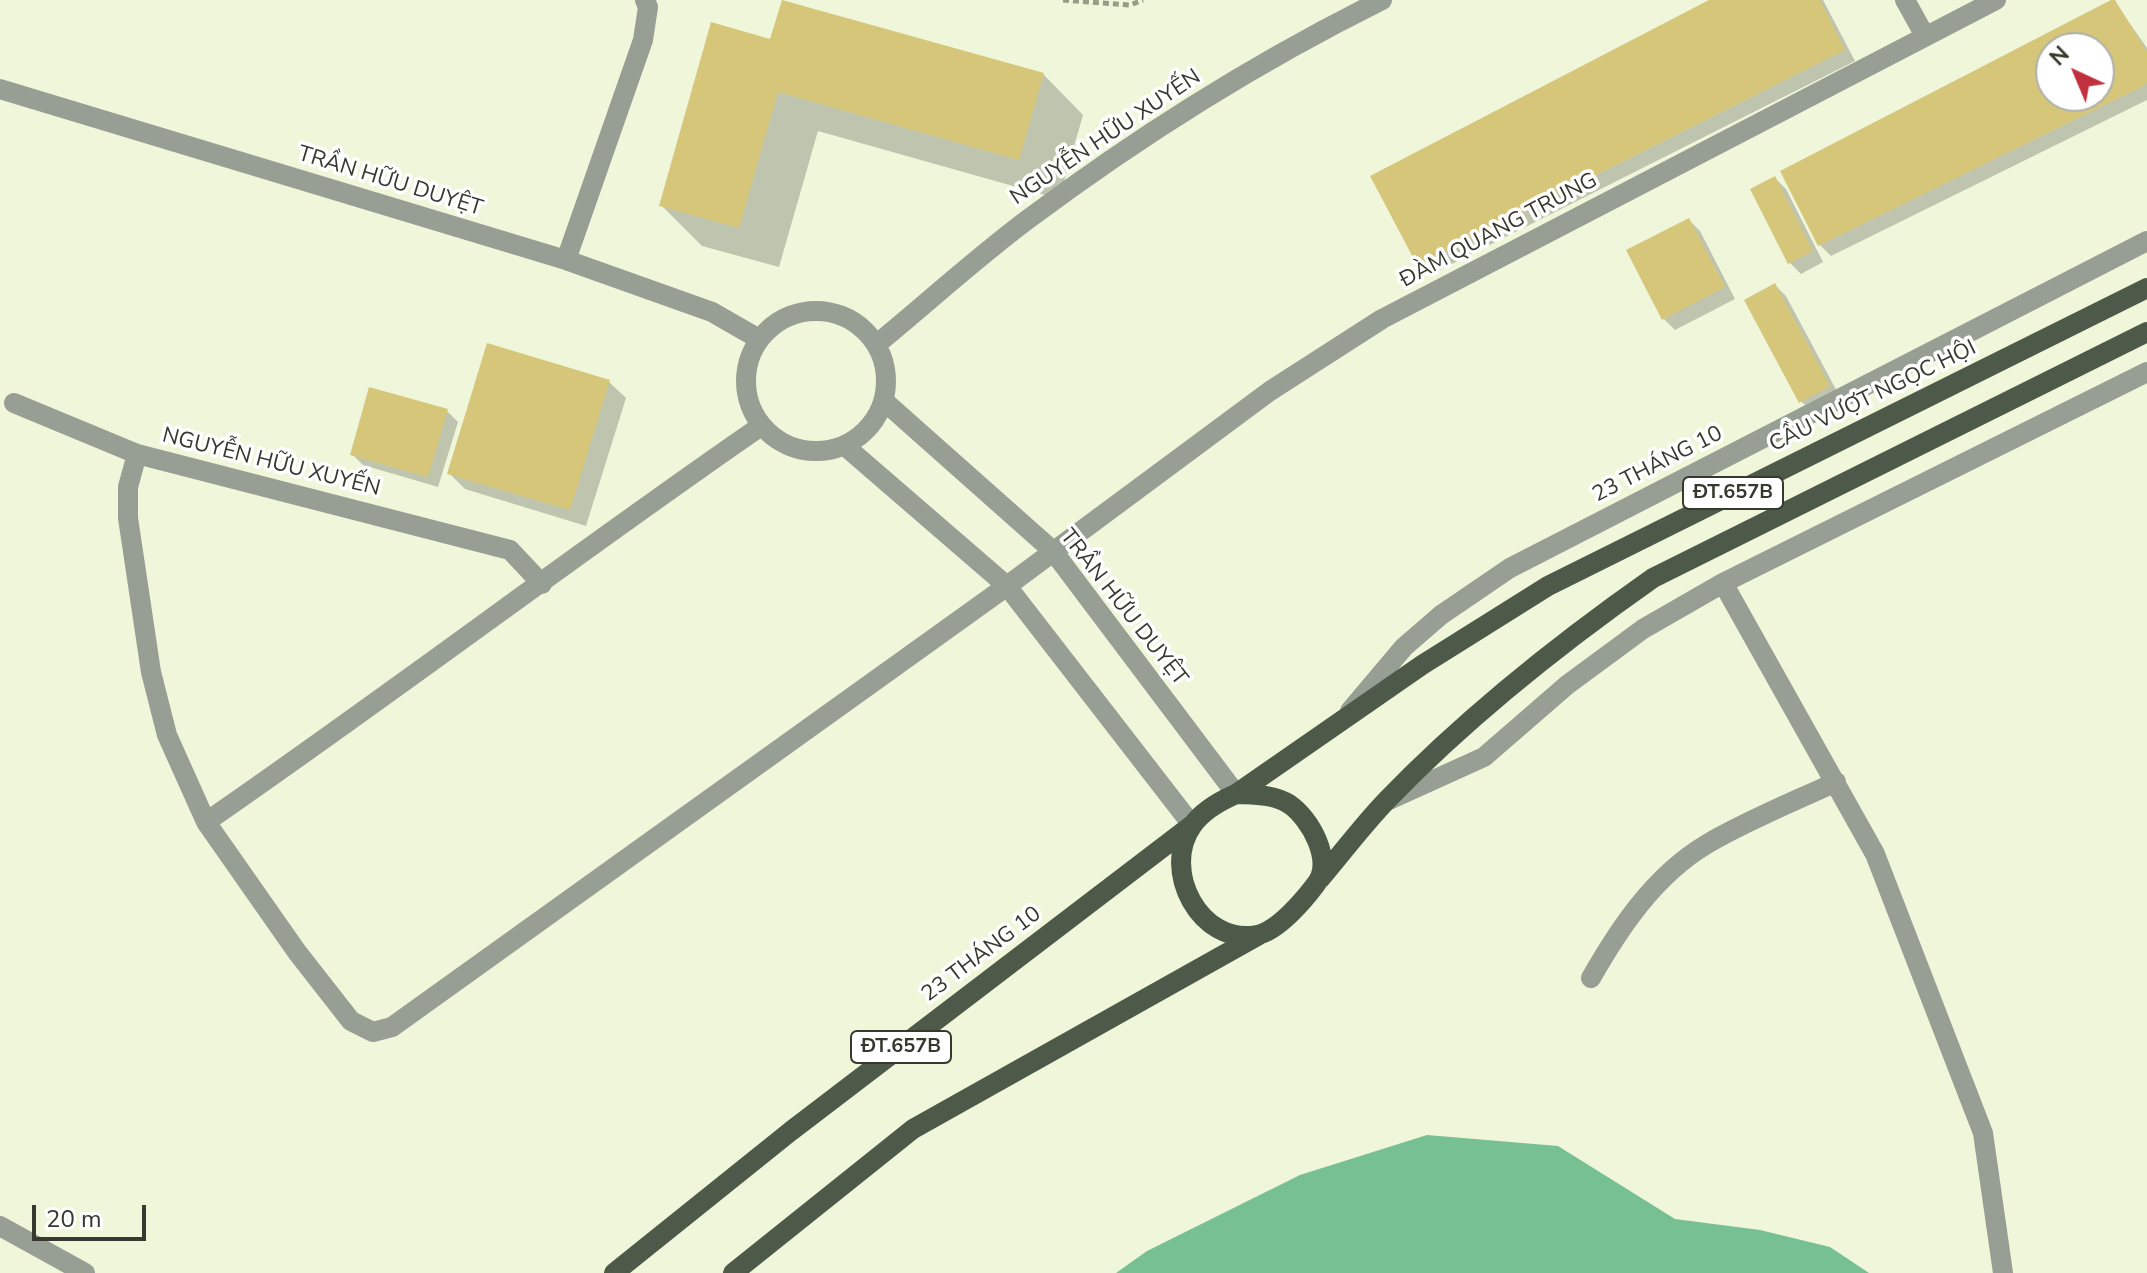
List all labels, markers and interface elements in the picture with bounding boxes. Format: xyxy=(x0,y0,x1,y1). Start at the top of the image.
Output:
north arrow xyxy=(2035,32,2115,112)
text: N xyxy=(2043,40,2076,73)
street label: NGUYỄN HỮU XUYẾN xyxy=(1006,65,1206,211)
street label: TRẦN HỮU DUYỆT xyxy=(294,141,486,223)
street label: ĐÀM QUANG TRUNG xyxy=(1396,168,1602,294)
street label: CẦU VƯỢT NGỌC HỘI xyxy=(1765,335,1981,459)
street label: 23 THÁNG 10 xyxy=(1589,421,1727,509)
street label: NGUYỄN HỮU XUYẾN xyxy=(159,423,383,503)
road number: ĐT.657B xyxy=(1683,477,1783,509)
street label: TRẦN HỮU DUYỆT xyxy=(1054,524,1192,692)
street label: 23 THÁNG 10 xyxy=(917,902,1047,1008)
road number: ĐT.657B xyxy=(851,1031,951,1063)
scale bar xyxy=(36,1189,150,1239)
text: 20 m xyxy=(46,1203,102,1235)

